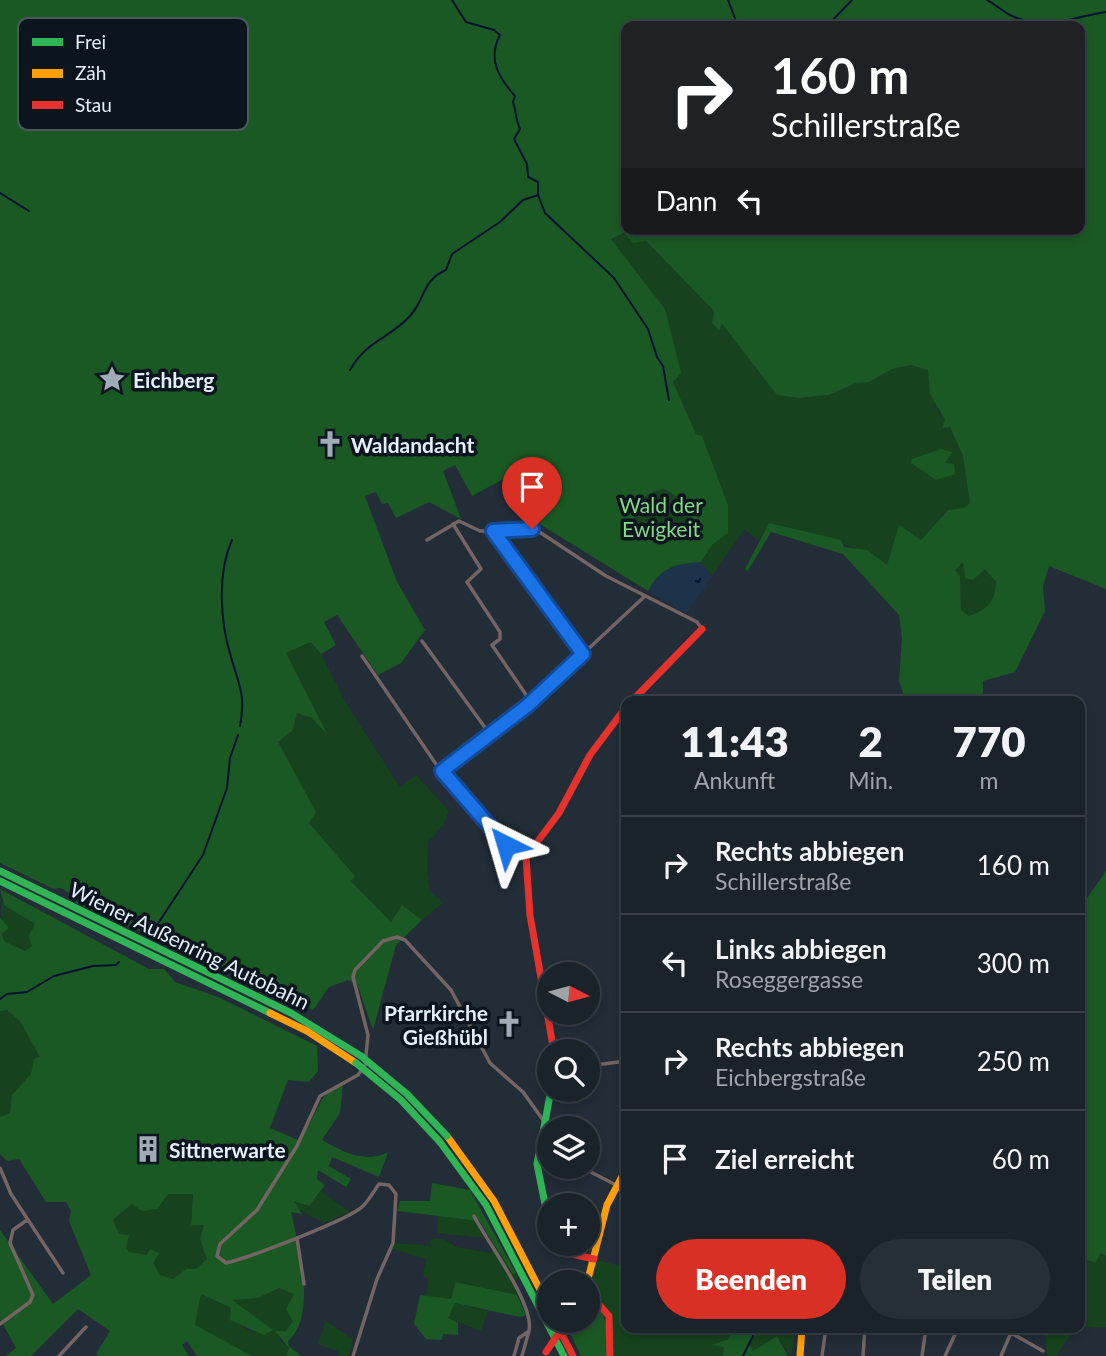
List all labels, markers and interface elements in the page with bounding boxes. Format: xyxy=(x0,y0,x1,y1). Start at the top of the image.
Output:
legend xyxy=(18,18,248,130)
text: Frei xyxy=(75,30,106,53)
text: 160 m xyxy=(771,46,909,104)
icon: right xyxy=(656,49,747,140)
text: Zäh xyxy=(75,61,106,84)
text: Stau xyxy=(75,93,112,116)
text: Schillerstraße xyxy=(771,105,961,144)
icon: left xyxy=(731,182,769,220)
text: Dann xyxy=(656,185,717,217)
place icon: Eichberg xyxy=(97,364,127,394)
place label: Eichberg xyxy=(133,367,214,392)
church icon: Waldandacht xyxy=(315,429,345,459)
place label: Waldandacht xyxy=(351,432,474,457)
pin xyxy=(502,457,562,529)
icon: arrive xyxy=(513,468,551,506)
park label: Wald der Ewigkeit xyxy=(619,492,703,541)
text: 11:43 xyxy=(680,716,789,766)
text: 2 xyxy=(859,716,883,766)
text: 770 xyxy=(953,716,1026,766)
text: Ankunft xyxy=(694,766,775,794)
text: Min. xyxy=(848,766,893,794)
text: m xyxy=(980,766,999,794)
position arrow xyxy=(469,808,543,882)
text: Rechts abbiegen xyxy=(715,835,904,867)
icon: right xyxy=(656,846,694,884)
text: 160 m xyxy=(977,849,1050,881)
text: Schillerstraße xyxy=(715,867,851,895)
street label: Wiener Außenring Autobahn xyxy=(66,876,314,1014)
text: Links abbiegen xyxy=(715,933,887,965)
icon: left xyxy=(656,944,694,982)
text: 300 m xyxy=(977,947,1050,979)
north arrow xyxy=(537,962,600,1026)
map controls xyxy=(537,962,600,1333)
text: Roseggergasse xyxy=(715,965,863,993)
place label: Pfarrkirche Gießhübl xyxy=(384,1000,488,1049)
church icon: Pfarrkirche Gießhübl xyxy=(494,1009,524,1039)
text: Rechts abbiegen xyxy=(715,1031,904,1063)
button: search xyxy=(537,1039,600,1102)
icon: right xyxy=(656,1042,694,1080)
text: 250 m xyxy=(977,1045,1050,1077)
text: Eichbergstraße xyxy=(715,1063,866,1091)
button: layers xyxy=(537,1116,600,1179)
building icon: Sittnerwarte xyxy=(133,1134,163,1164)
place label: Sittnerwarte xyxy=(169,1137,286,1162)
icon: arrive xyxy=(656,1140,694,1178)
text: Ziel erreicht xyxy=(715,1143,854,1175)
text: 60 m xyxy=(992,1143,1050,1175)
button: + xyxy=(537,1193,600,1256)
button: Beenden xyxy=(656,1239,846,1319)
button: Teilen xyxy=(860,1239,1050,1319)
button: − xyxy=(537,1270,600,1333)

